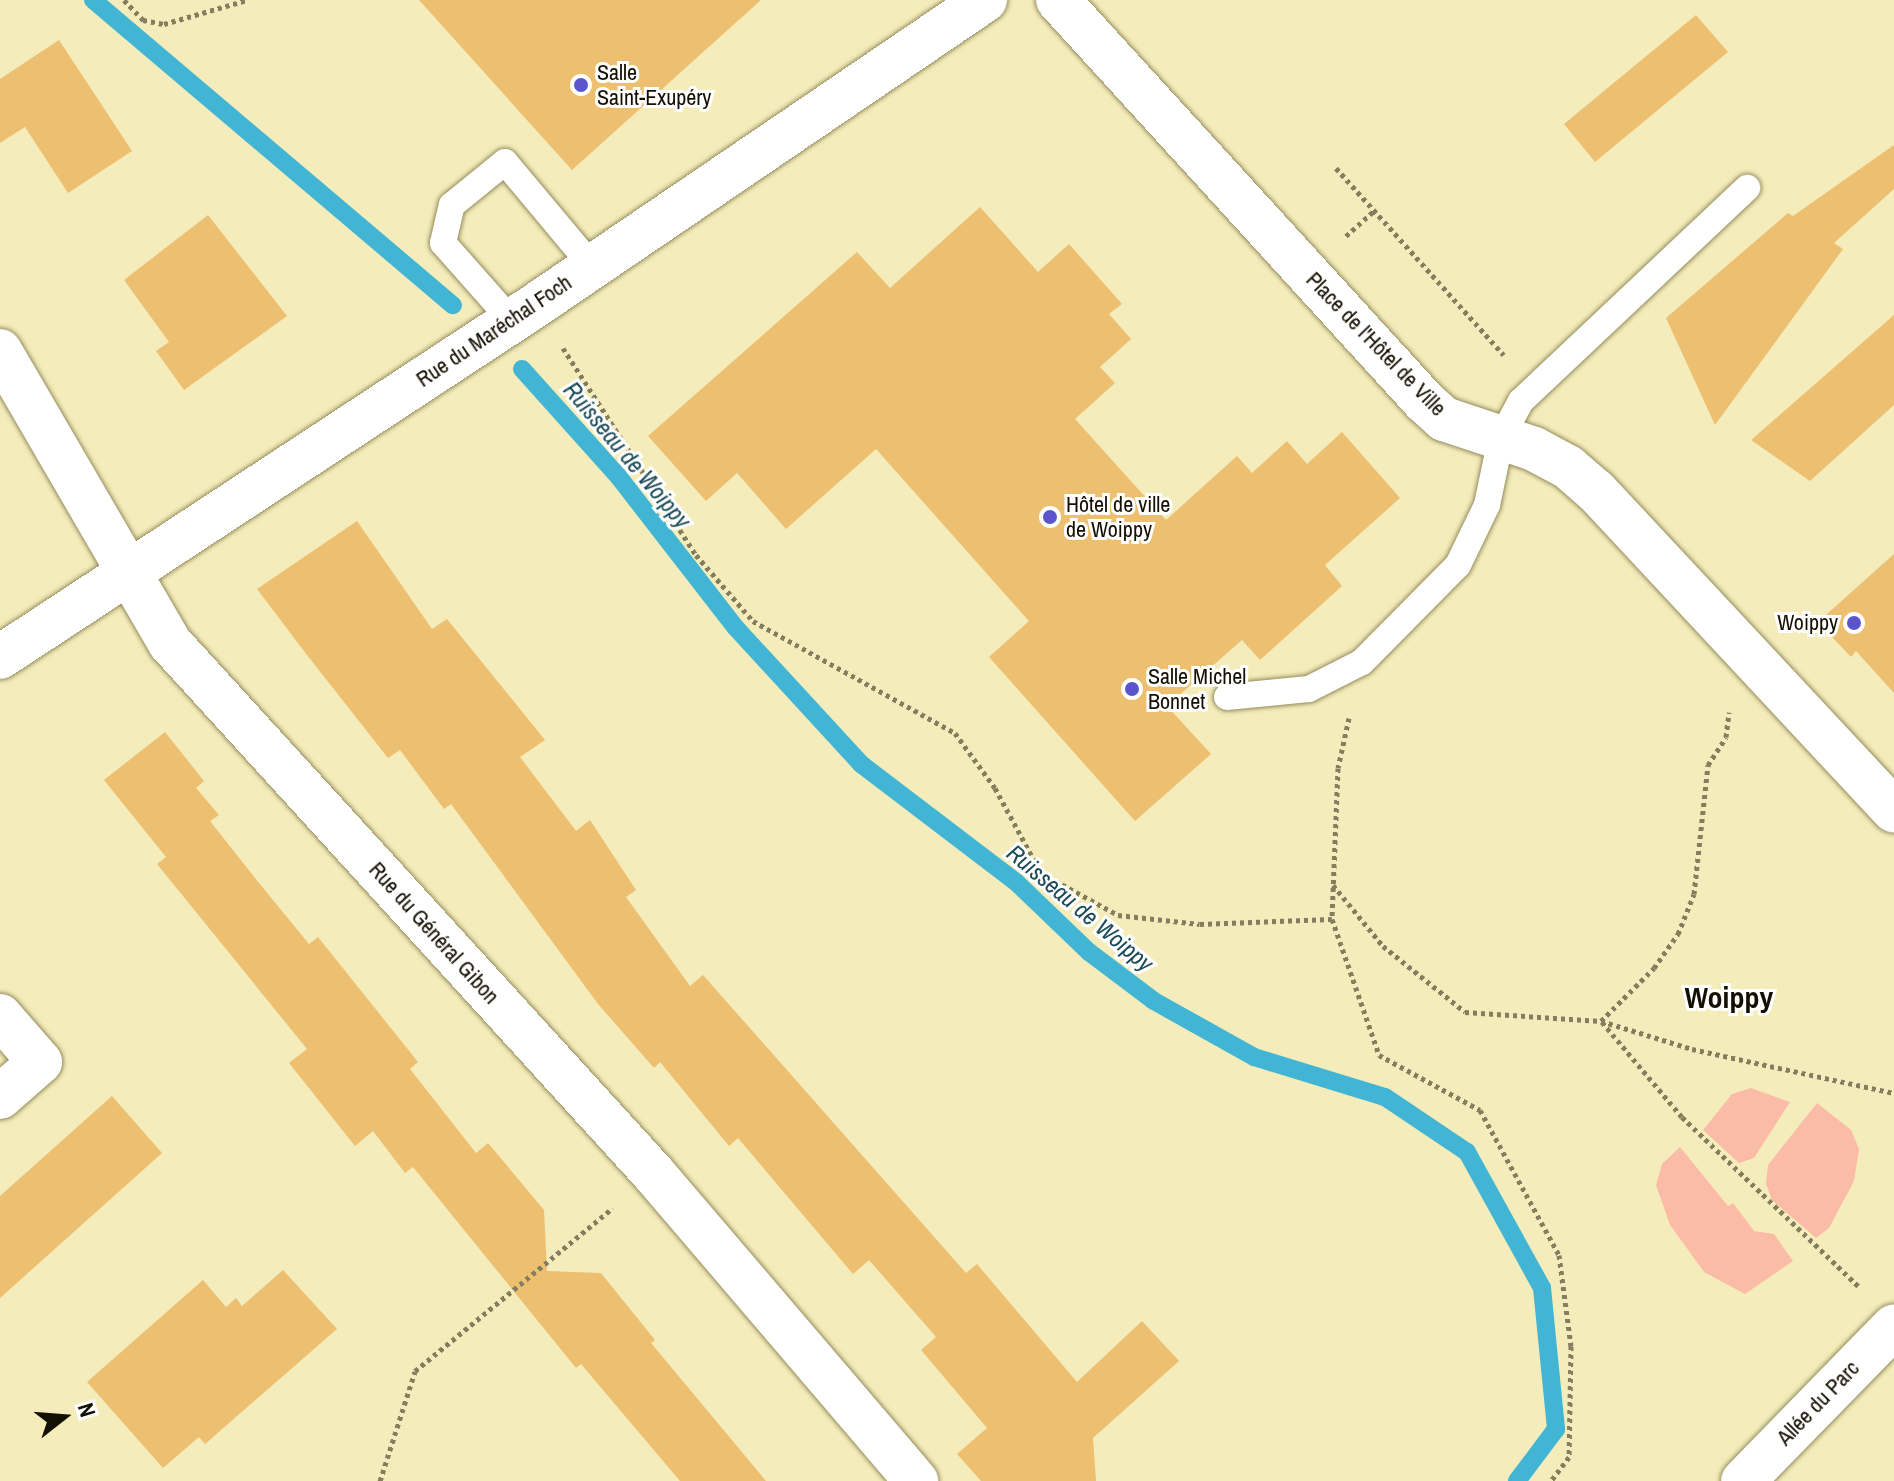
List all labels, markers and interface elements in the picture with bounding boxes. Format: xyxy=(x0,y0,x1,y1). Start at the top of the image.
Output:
place label: Salle Saint-Exupéry xyxy=(597,59,711,110)
marker: Salle Saint-Exupéry xyxy=(572,76,590,94)
street label: Place de l'Hôtel de Ville xyxy=(1301,267,1451,421)
street label: Rue du Maréchal Foch xyxy=(411,269,577,393)
water label: Ruisseau de Woippy xyxy=(557,376,697,534)
place label: Hôtel de ville de Woippy xyxy=(1066,491,1170,542)
marker: Hôtel de ville de Woippy xyxy=(1041,508,1059,526)
place label: Woippy xyxy=(1777,610,1838,636)
marker: Woippy xyxy=(1845,614,1863,632)
place label: Salle Michel Bonnet xyxy=(1148,663,1246,714)
marker: Salle Michel Bonnet xyxy=(1123,680,1141,698)
water label: Ruisseau de Woippy xyxy=(1001,838,1159,978)
street label: Rue du Général Gibon xyxy=(363,857,505,1009)
district label: Woippy xyxy=(1685,979,1773,1015)
street label: Allée du Parc xyxy=(1771,1355,1865,1451)
north arrow xyxy=(24,1377,104,1457)
text: N xyxy=(71,1399,103,1421)

